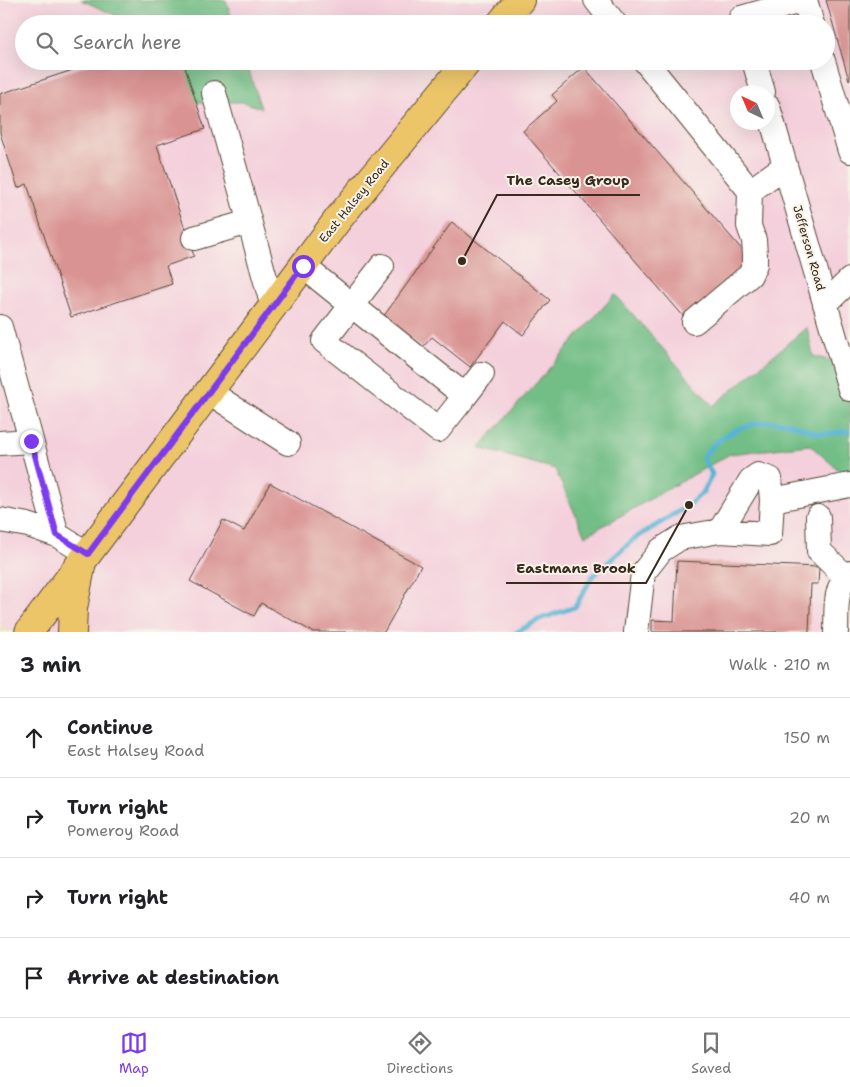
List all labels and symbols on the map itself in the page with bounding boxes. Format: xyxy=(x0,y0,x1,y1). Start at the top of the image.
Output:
north arrow xyxy=(730,85,775,130)
street label: East Halsey Road xyxy=(315,156,393,246)
callout: The Casey Group xyxy=(497,166,640,195)
text: The Casey Group xyxy=(507,171,629,189)
street label: Jefferson Road xyxy=(789,203,829,293)
route start xyxy=(292,255,315,278)
route end xyxy=(20,430,43,453)
callout: Eastmans Brook xyxy=(506,554,646,583)
text: Eastmans Brook xyxy=(516,559,636,577)

